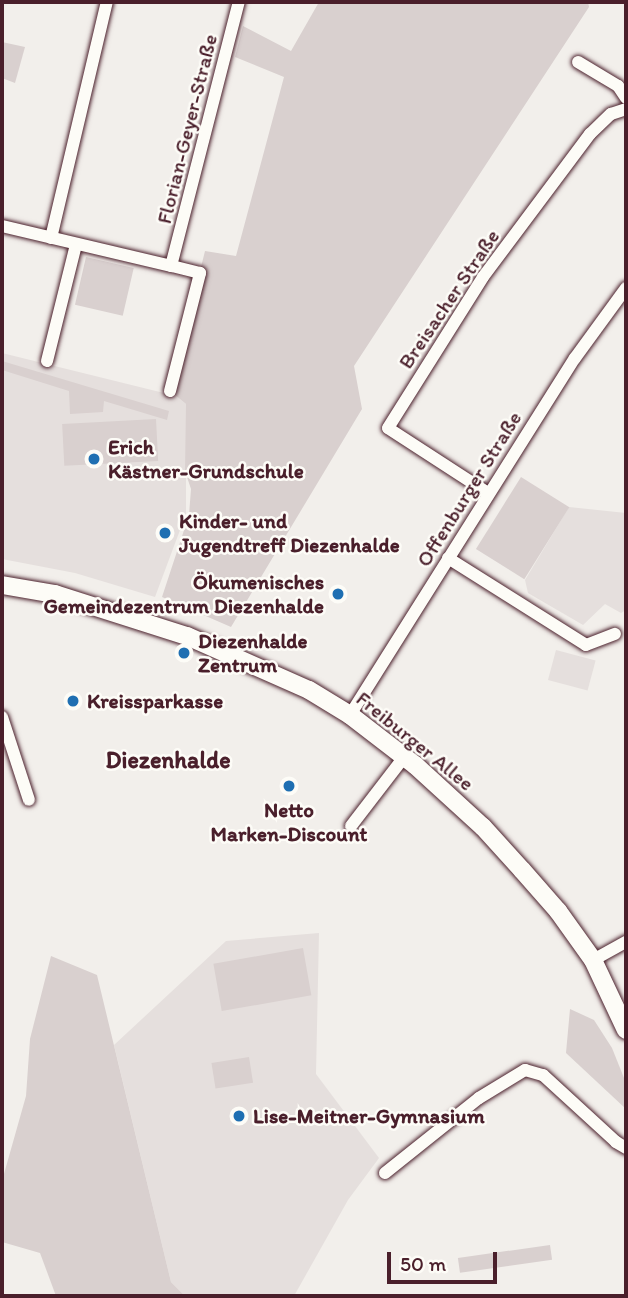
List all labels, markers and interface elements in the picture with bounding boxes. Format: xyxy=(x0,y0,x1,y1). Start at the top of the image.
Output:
street label: Florian-Geyer-Straße xyxy=(151,32,223,226)
street label: Breisacher Straße xyxy=(393,224,505,374)
street label: Offenburger Straße xyxy=(411,407,527,571)
place label: Erich Kästner-Grundschule xyxy=(108,434,304,484)
marker: Erich Kästner-Grundschule xyxy=(86,451,102,467)
place label: Kinder- und Jugendtreff Diezenhalde xyxy=(179,508,400,558)
marker: Kinder- und Jugendtreff Diezenhalde xyxy=(157,525,173,541)
place label: Ökumenisches Gemeindezentrum Diezenhalde xyxy=(44,569,324,619)
marker: Ökumenisches Gemeindezentrum Diezenhalde xyxy=(330,586,346,602)
place label: Diezenhalde Zentrum xyxy=(198,628,308,678)
marker: Diezenhalde Zentrum xyxy=(176,645,192,661)
street label: Freiburger Allee xyxy=(351,686,479,796)
place label: Kreissparkasse xyxy=(87,688,223,714)
marker: Kreissparkasse xyxy=(65,693,81,709)
district label: Diezenhalde xyxy=(105,746,231,774)
marker: Netto Marken-Discount xyxy=(281,778,297,794)
place label: Netto Marken-Discount xyxy=(211,797,367,847)
place label: Lise-Meitner-Gymnasium xyxy=(253,1103,485,1129)
marker: Lise-Meitner-Gymnasium xyxy=(231,1108,247,1124)
scale bar xyxy=(390,1238,500,1282)
text: 50 m xyxy=(400,1251,446,1276)

